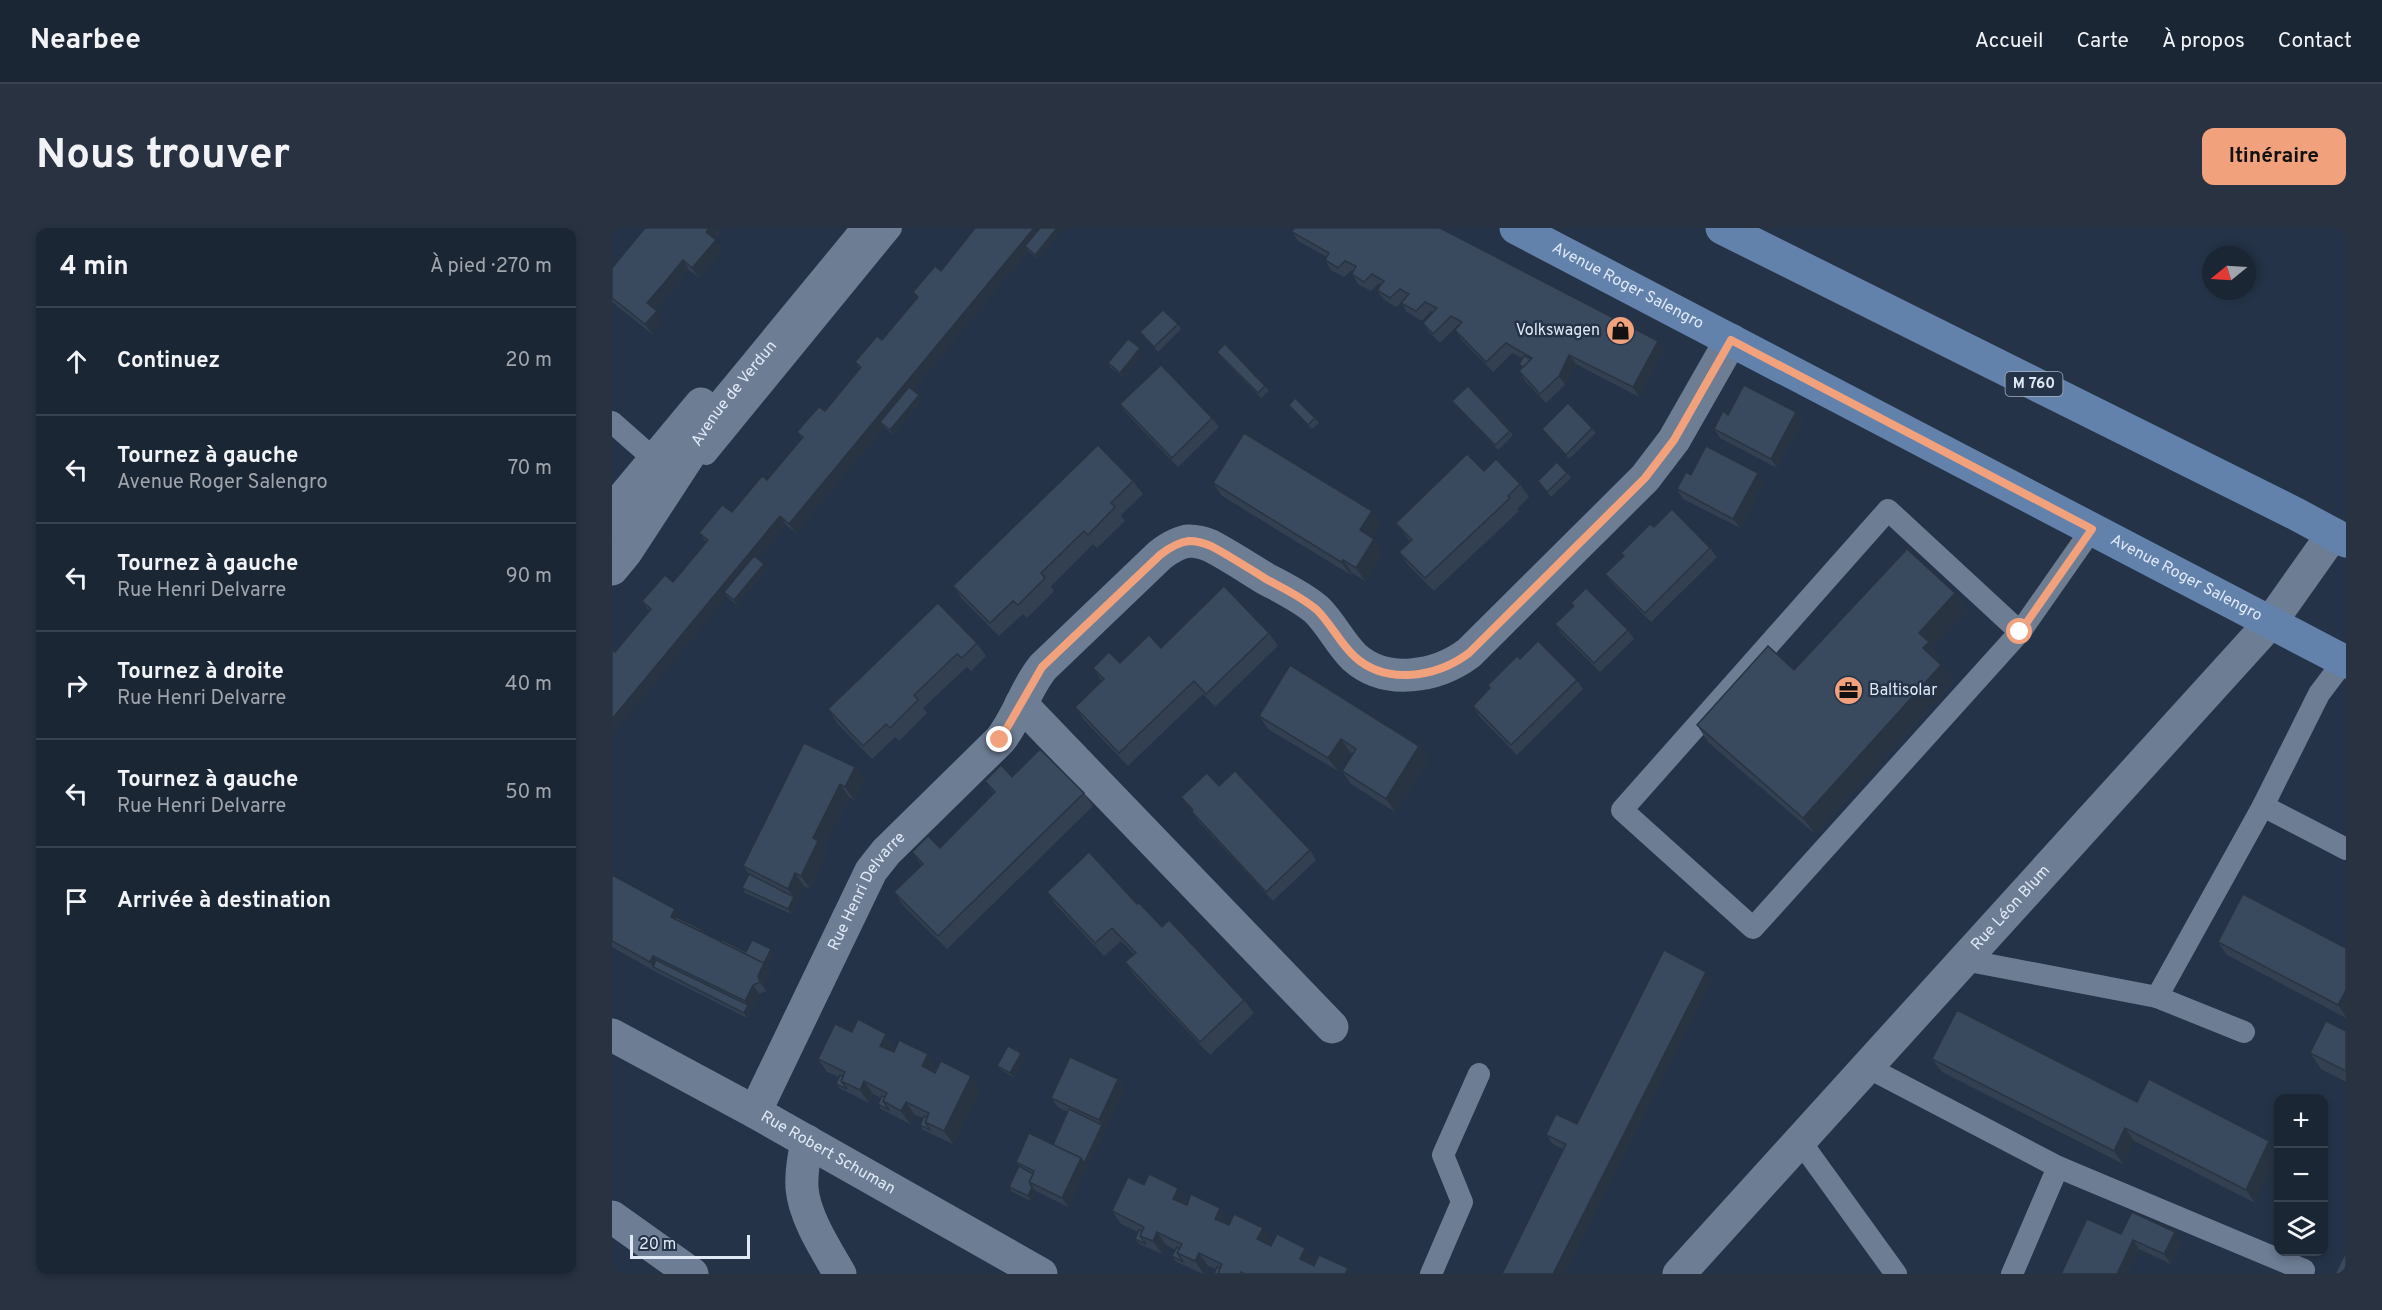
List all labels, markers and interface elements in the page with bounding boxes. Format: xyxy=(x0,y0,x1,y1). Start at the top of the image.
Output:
text: Nearbee xyxy=(30,23,141,59)
text: Accueil xyxy=(1975,28,2044,55)
text: Carte xyxy=(2077,28,2129,55)
text: À propos xyxy=(2162,28,2245,55)
text: Contact xyxy=(2278,28,2352,55)
button: Itinéraire xyxy=(2202,128,2346,185)
text: Nous trouver xyxy=(36,130,290,183)
street label: Avenue Roger Salengro xyxy=(1548,238,1707,334)
north arrow xyxy=(2202,246,2256,300)
text: 4 min xyxy=(60,251,129,284)
text: À pied · 270 m xyxy=(430,254,552,280)
shop icon: Volkswagen xyxy=(1605,315,1637,347)
place label: Volkswagen xyxy=(1516,321,1600,341)
street label: Avenue de Verdun xyxy=(687,337,782,451)
icon: ahead xyxy=(60,345,93,378)
text: Continuez xyxy=(117,348,220,375)
text: 20 m xyxy=(505,348,552,374)
road number: M 760 xyxy=(2006,372,2062,396)
text: Tournez à gauche xyxy=(117,443,298,470)
icon: left xyxy=(60,453,93,486)
text: 70 m xyxy=(508,456,552,482)
text: Avenue Roger Salengro xyxy=(117,470,328,496)
street label: Avenue Roger Salengro xyxy=(2107,530,2265,626)
text: Tournez à gauche xyxy=(117,551,298,578)
icon: left xyxy=(60,561,93,594)
text: 90 m xyxy=(506,564,552,590)
text: Rue Henri Delvarre xyxy=(117,578,286,604)
route start xyxy=(2006,618,2032,644)
text: Tournez à droite xyxy=(117,659,284,686)
icon: right xyxy=(60,669,93,702)
text: 40 m xyxy=(505,672,552,698)
office icon: Baltisolar xyxy=(1832,675,1864,707)
place label: Baltisolar xyxy=(1869,681,1937,701)
text: Rue Henri Delvarre xyxy=(117,686,286,712)
route end xyxy=(986,726,1012,752)
text: Tournez à gauche xyxy=(117,767,298,794)
icon: left xyxy=(60,777,93,810)
text: 50 m xyxy=(505,780,552,806)
text: Rue Henri Delvarre xyxy=(117,794,286,820)
street label: Rue Henri Delvarre xyxy=(824,828,910,954)
street label: Rue Léon Blum xyxy=(1967,861,2055,955)
icon: arrive xyxy=(60,885,93,918)
text: Arrivée à destination xyxy=(117,888,331,915)
map controls xyxy=(2274,1094,2328,1256)
button: + xyxy=(2274,1094,2328,1148)
street label: Rue Robert Schuman xyxy=(757,1107,899,1199)
button: − xyxy=(2274,1148,2328,1202)
button: layers xyxy=(2274,1202,2328,1256)
scale bar xyxy=(630,1232,750,1260)
text: 20 m xyxy=(639,1235,676,1255)

